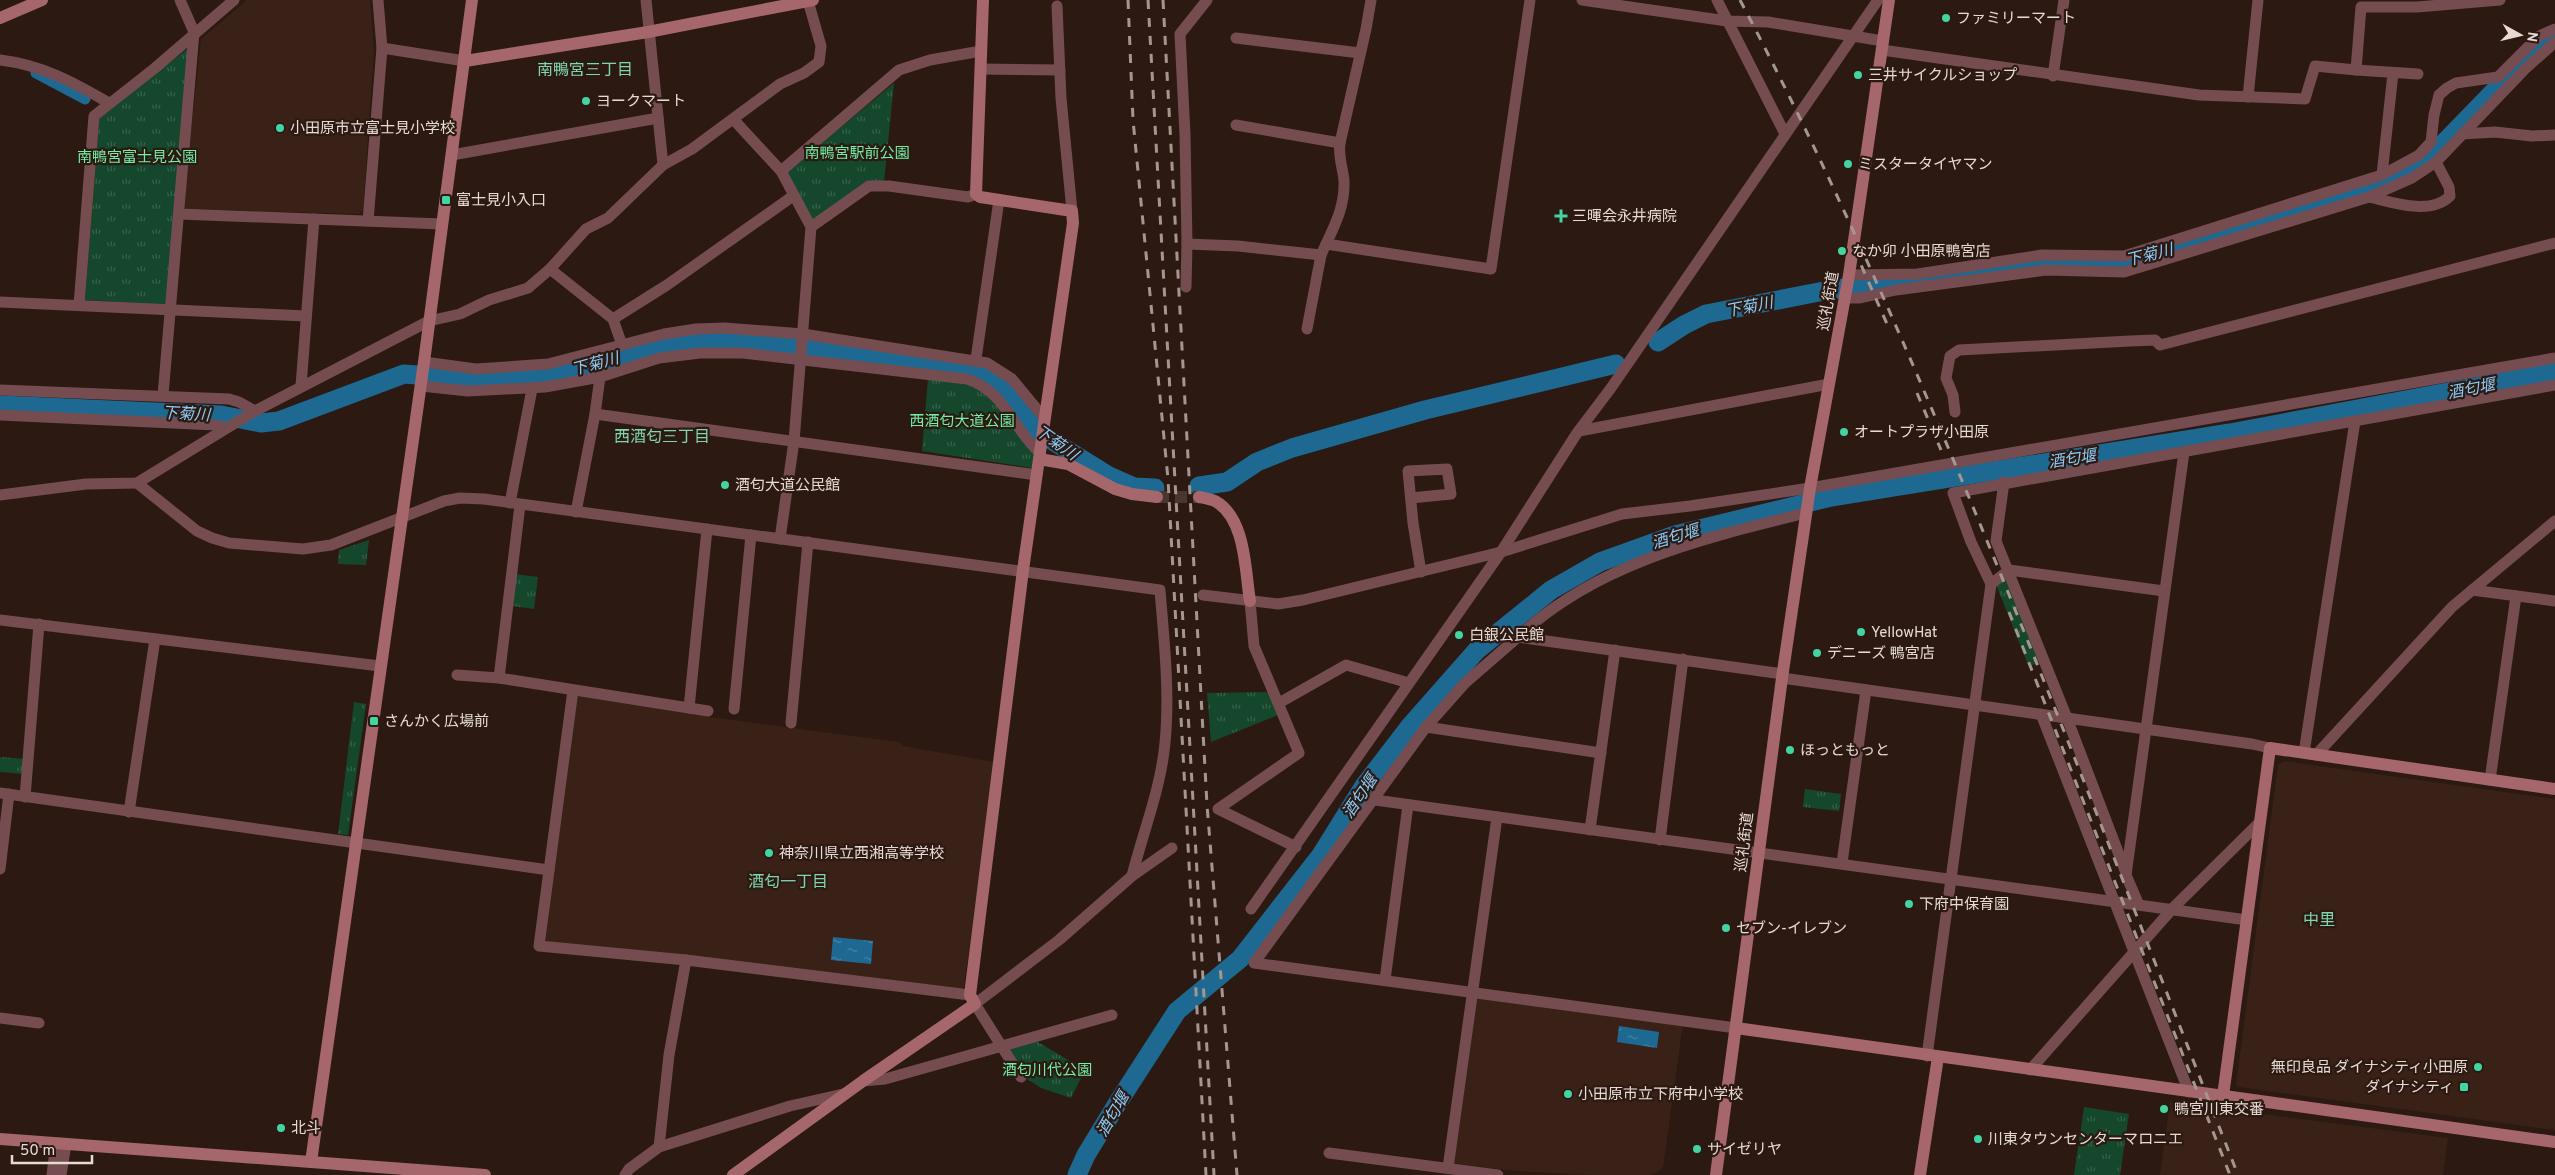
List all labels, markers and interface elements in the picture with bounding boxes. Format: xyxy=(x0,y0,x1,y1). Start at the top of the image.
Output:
place label: ファミリーマート xyxy=(1956,10,2076,29)
north arrow xyxy=(2495,10,2545,60)
marker: ファミリーマート xyxy=(1940,12,1952,24)
text: N xyxy=(2522,30,2541,43)
district label: 南鴨宮三丁目 xyxy=(537,61,633,81)
place label: 三井サイクルショップ xyxy=(1868,66,2017,86)
marker: 三井サイクルショップ xyxy=(1852,69,1864,81)
place label: ヨークマート xyxy=(596,93,686,112)
marker: ヨークマート xyxy=(580,95,592,107)
place label: 小田原市立富士見小学校 xyxy=(290,120,455,139)
marker: 小田原市立富士見小学校 xyxy=(274,122,286,134)
park label: 南鴨宮駅前公園 xyxy=(804,145,910,164)
park label: 南鴨宮富士見公園 xyxy=(77,149,197,168)
place label: ミスタータイヤマン xyxy=(1858,156,1993,175)
marker: ミスタータイヤマン xyxy=(1842,158,1854,170)
place label: 富士見小入口 xyxy=(456,192,546,211)
marker: 富士見小入口 xyxy=(440,194,452,206)
place label: 三暉会永井病院 xyxy=(1572,207,1677,227)
marker: 三暉会永井病院 xyxy=(1554,209,1568,223)
water label: 下菊川 xyxy=(2124,240,2177,271)
place label: なか卯 小田原鴨宮店 xyxy=(1852,243,1991,262)
marker: なか卯 小田原鴨宮店 xyxy=(1836,245,1848,257)
street label: 巡礼街道 xyxy=(1815,270,1844,332)
water label: 下菊川 xyxy=(1724,293,1777,322)
water label: 下菊川 xyxy=(570,349,623,381)
water label: 酒匂堰 xyxy=(2446,375,2500,404)
water label: 下菊川 xyxy=(161,404,212,426)
park label: 西酒匂大道公園 xyxy=(909,413,1015,432)
water label: 下菊川 xyxy=(1030,422,1083,467)
place label: オートプラザ小田原 xyxy=(1854,424,1989,443)
marker: オートプラザ小田原 xyxy=(1838,426,1850,438)
district label: 西酒匂三丁目 xyxy=(614,428,710,448)
water label: 酒匂堰 xyxy=(2047,446,2101,474)
place label: 酒匂大道公民館 xyxy=(735,477,840,496)
marker: 酒匂大道公民館 xyxy=(719,479,731,491)
water label: 酒匂堰 xyxy=(1650,520,1704,554)
place label: YellowHat xyxy=(1871,624,1937,643)
marker: YellowHat xyxy=(1855,626,1867,638)
place label: 白銀公民館 xyxy=(1469,627,1544,646)
marker: 白銀公民館 xyxy=(1453,629,1465,641)
place label: デニーズ 鴨宮店 xyxy=(1827,645,1935,664)
marker: デニーズ 鴨宮店 xyxy=(1811,647,1823,659)
place label: さんかく広場前 xyxy=(384,713,489,732)
marker: さんかく広場前 xyxy=(368,715,380,727)
place label: ほっともっと xyxy=(1800,742,1890,761)
marker: ほっともっと xyxy=(1784,744,1796,756)
water label: 酒匂堰 xyxy=(1339,769,1384,823)
street label: 巡礼街道 xyxy=(1732,811,1759,873)
place label: 神奈川県立西湘高等学校 xyxy=(779,845,944,864)
marker: 神奈川県立西湘高等学校 xyxy=(763,847,775,859)
district label: 酒匂一丁目 xyxy=(748,873,828,893)
place label: 下府中保育園 xyxy=(1919,896,2009,915)
marker: 下府中保育園 xyxy=(1903,898,1915,910)
district label: 中里 xyxy=(2303,911,2335,931)
place label: セブン-イレブン xyxy=(1736,920,1847,939)
marker: セブン-イレブン xyxy=(1720,922,1732,934)
place label: 無印良品 ダイナシティ小田原 xyxy=(2271,1059,2468,1078)
park label: 酒匂川代公園 xyxy=(1002,1061,1092,1081)
marker: 無印良品 ダイナシティ小田原 xyxy=(2472,1061,2484,1073)
place label: ダイナシティ xyxy=(2365,1079,2454,1098)
marker: ダイナシティ xyxy=(2458,1081,2470,1093)
place label: 小田原市立下府中小学校 xyxy=(1578,1086,1743,1105)
water label: 酒匂堰 xyxy=(1093,1087,1136,1141)
marker: 小田原市立下府中小学校 xyxy=(1562,1088,1574,1100)
place label: 鴨宮川東交番 xyxy=(2174,1101,2264,1120)
marker: 鴨宮川東交番 xyxy=(2158,1103,2170,1115)
place label: 北斗 xyxy=(291,1119,321,1139)
marker: 北斗 xyxy=(275,1122,287,1134)
place label: 川東タウンセンターマロニエ xyxy=(1988,1131,2183,1150)
scale bar xyxy=(12,1132,92,1164)
marker: 川東タウンセンターマロニエ xyxy=(1972,1133,1984,1145)
place label: サイゼリヤ xyxy=(1707,1141,1782,1160)
text: 50 m xyxy=(20,1142,55,1161)
marker: サイゼリヤ xyxy=(1691,1143,1703,1155)

